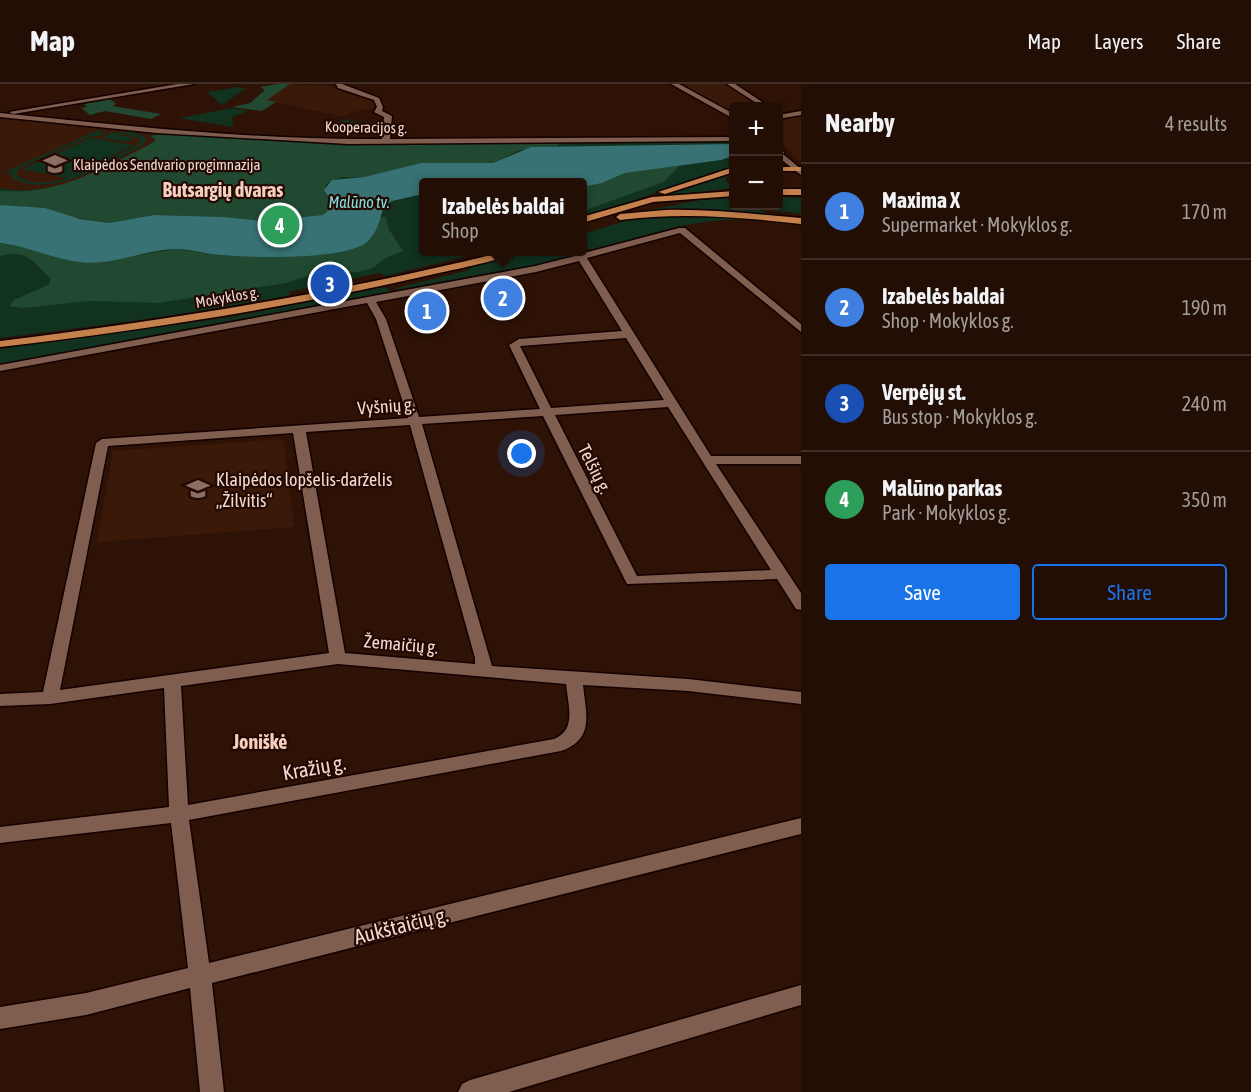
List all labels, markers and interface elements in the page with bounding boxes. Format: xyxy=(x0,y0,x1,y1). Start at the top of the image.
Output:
text: Map xyxy=(30,25,75,57)
text: Map xyxy=(1027,29,1061,53)
text: Layers xyxy=(1094,29,1144,53)
text: Share xyxy=(1177,29,1221,53)
map controls xyxy=(729,102,783,210)
button: + xyxy=(729,102,783,156)
text: Nearby xyxy=(825,108,895,138)
text: 4 results xyxy=(1165,112,1227,135)
street label: Kooperacijos g. xyxy=(325,118,408,136)
school or university icon: Klaipėdos Sendvario progimnazija xyxy=(42,151,68,177)
place label: Klaipėdos Sendvario progimnazija xyxy=(73,156,260,173)
button: − xyxy=(729,156,783,210)
district label: Butsargių dvaras xyxy=(163,178,283,201)
popup xyxy=(419,178,587,256)
text: Maxima X xyxy=(882,187,960,213)
water label: Malūno tv. xyxy=(328,193,390,211)
text: Izabelės baldai xyxy=(442,193,564,219)
text: 1 xyxy=(840,200,849,223)
text: 170 m xyxy=(1182,200,1227,223)
pin: 4 xyxy=(260,202,300,248)
text: Supermarket · Mokyklos g. xyxy=(882,213,1072,236)
text: Shop xyxy=(442,219,479,242)
pin: 3 xyxy=(310,262,350,306)
pin: 2 xyxy=(484,276,522,320)
street label: Mokyklos g. xyxy=(194,283,260,311)
text: Izabelės baldai xyxy=(882,283,1005,309)
pin: 1 xyxy=(408,288,446,334)
text: 2 xyxy=(840,296,849,319)
text: 190 m xyxy=(1182,296,1227,319)
text: Shop · Mokyklos g. xyxy=(882,309,1014,332)
text: Verpėjų st. xyxy=(882,379,966,405)
text: 3 xyxy=(840,392,849,415)
text: 240 m xyxy=(1182,392,1227,415)
street label: Vyšnių g. xyxy=(357,394,415,418)
text: Bus stop · Mokyklos g. xyxy=(882,405,1037,428)
your location xyxy=(507,439,536,468)
street label: Telšių g. xyxy=(574,441,616,497)
place label: Klaipėdos lopšelis-darželis „Žilvitis“ xyxy=(216,469,392,511)
text: Malūno parkas xyxy=(882,475,1002,501)
school or university icon: Klaipėdos lopšelis-darželis „Žilvitis“ xyxy=(185,476,211,502)
text: 4 xyxy=(840,488,849,511)
text: 350 m xyxy=(1182,488,1227,511)
text: Park · Mokyklos g. xyxy=(882,501,1010,524)
button: Save xyxy=(825,564,1020,620)
button: Share xyxy=(1032,564,1227,620)
street label: Žemaičių g. xyxy=(363,630,439,658)
district label: Joniškė xyxy=(232,730,287,753)
street label: Kražių g. xyxy=(280,750,348,784)
street label: Aukštaičių g. xyxy=(351,902,451,948)

